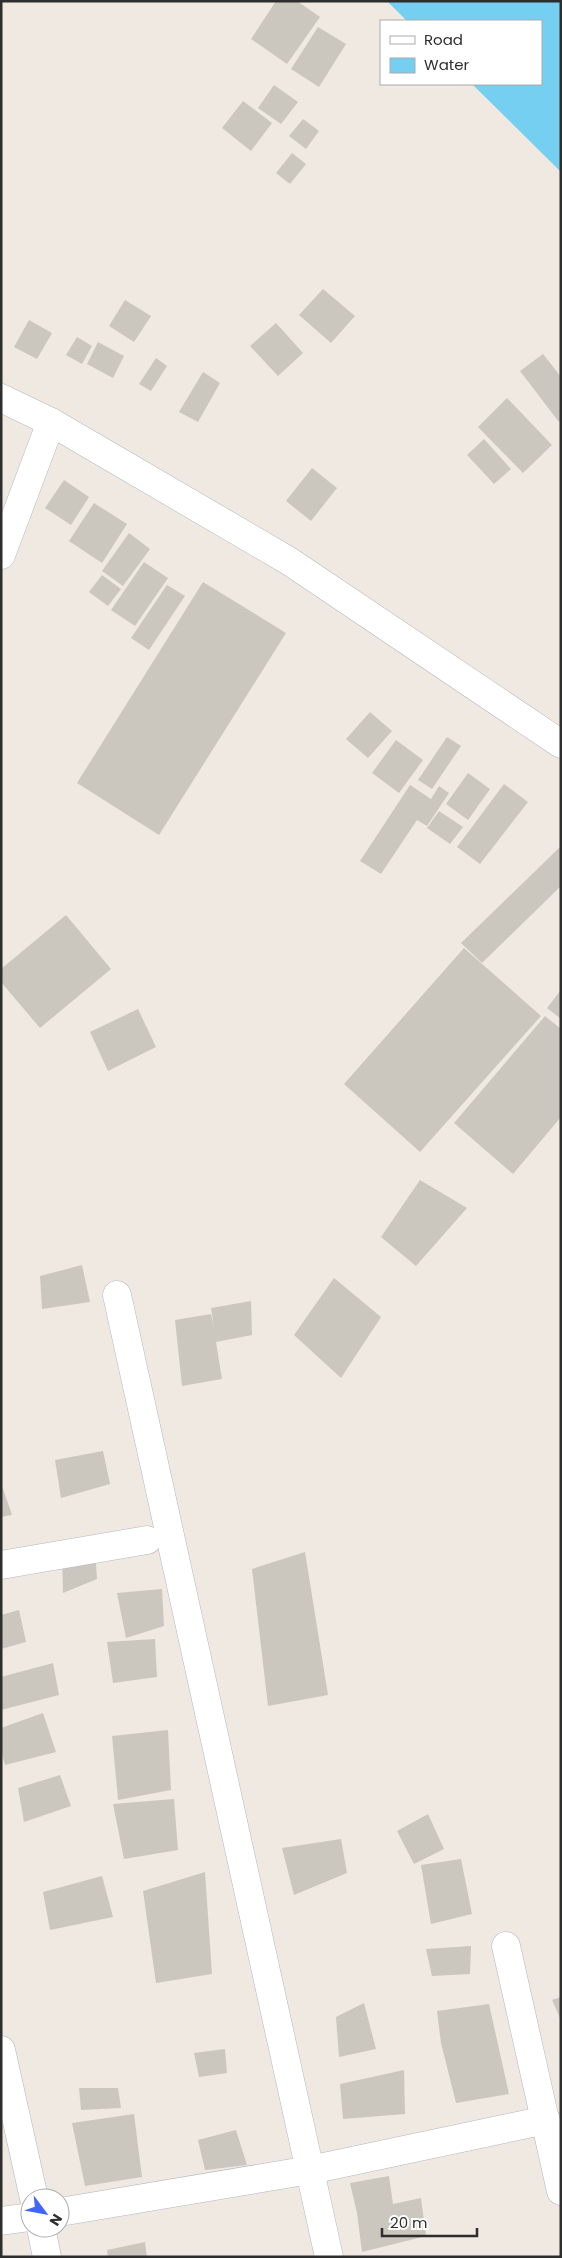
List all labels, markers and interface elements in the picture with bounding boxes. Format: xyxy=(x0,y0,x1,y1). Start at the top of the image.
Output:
legend xyxy=(380,20,542,85)
text: Road xyxy=(424,29,463,50)
text: Water xyxy=(424,54,470,75)
north arrow xyxy=(20,2188,70,2238)
scale bar xyxy=(382,2206,477,2238)
text: N xyxy=(45,2210,67,2230)
text: 20 m xyxy=(390,2212,428,2233)

